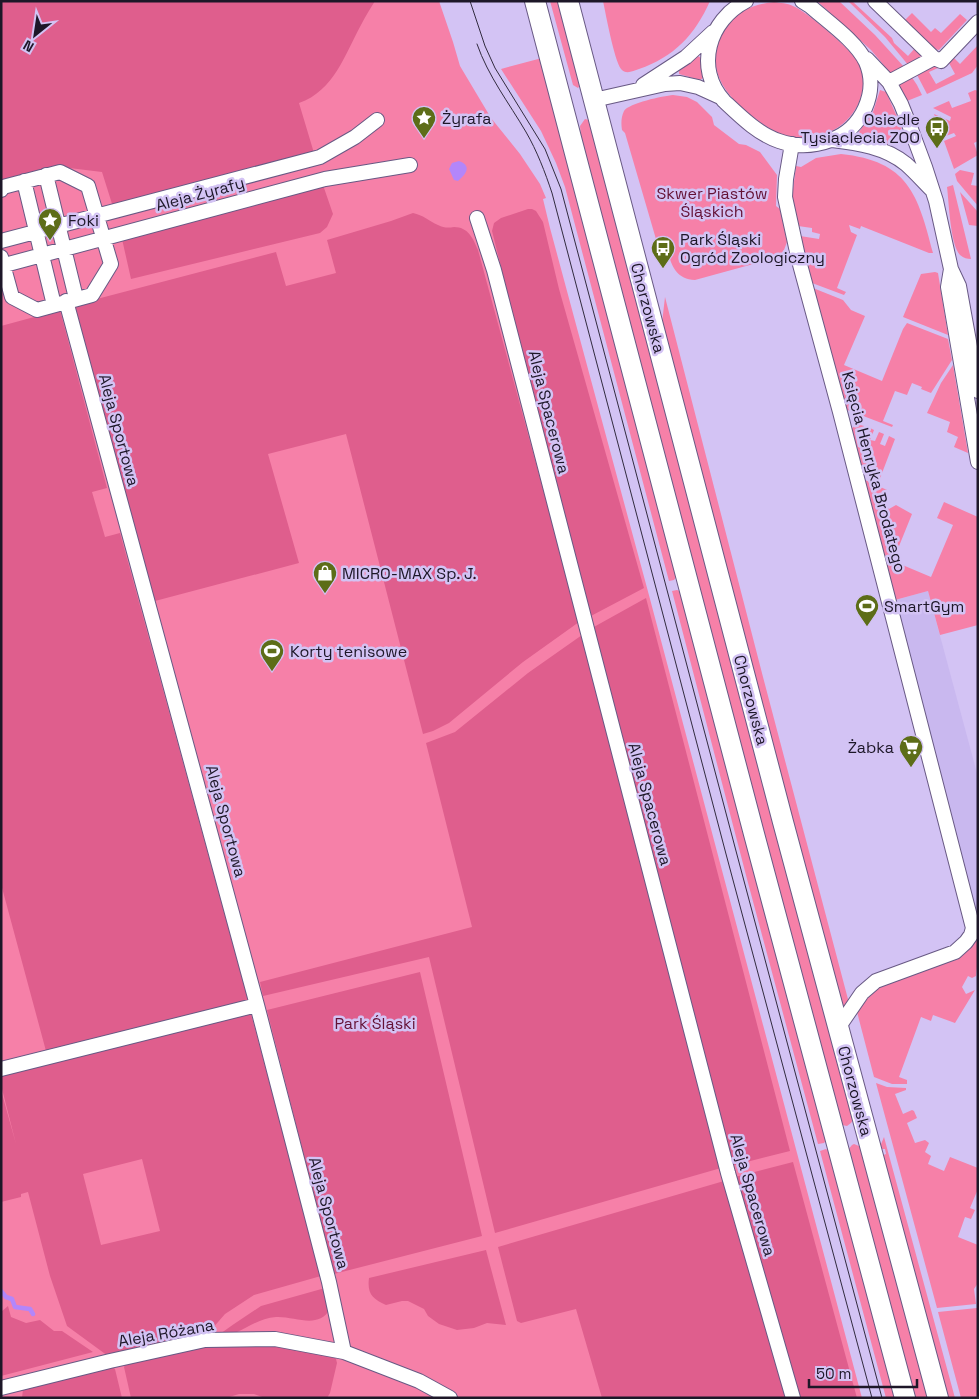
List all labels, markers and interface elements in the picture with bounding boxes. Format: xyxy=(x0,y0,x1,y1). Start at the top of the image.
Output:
north arrow xyxy=(10,10,60,60)
text: N xyxy=(20,36,37,56)
place icon: Żyrafa xyxy=(411,105,437,139)
place label: Żyrafa xyxy=(442,108,492,129)
place label: Osiedle Tysiąclecia ZOO xyxy=(801,109,920,148)
bus stop icon: Osiedle Tysiąclecia ZOO xyxy=(924,115,950,149)
street label: Aleja Żyrafy xyxy=(153,172,247,216)
park label: Skwer Piastów Śląskich xyxy=(656,183,768,222)
place icon: Foki xyxy=(37,207,63,241)
place label: Foki xyxy=(68,210,99,231)
place label: Park Śląski Ogród Zoologiczny xyxy=(680,229,825,268)
bus stop icon: Park Śląski Ogród Zoologiczny xyxy=(650,235,676,269)
street label: Chorzowska xyxy=(626,261,670,355)
street label: Aleja Spacerowa xyxy=(524,348,574,476)
street label: Księcia Henryka Brodatego xyxy=(837,369,911,575)
street label: Aleja Sportowa xyxy=(94,372,144,488)
shop icon: MICRO-MAX Sp. J. xyxy=(312,560,338,594)
place label: MICRO-MAX Sp. J. xyxy=(342,563,477,584)
sports icon: SmartGym xyxy=(854,593,880,627)
place label: SmartGym xyxy=(884,596,964,617)
sports icon: Korty tenisowe xyxy=(259,638,285,672)
place label: Korty tenisowe xyxy=(290,641,407,662)
street label: Chorzowska xyxy=(729,653,773,747)
supermarket icon: Żabka xyxy=(898,734,924,768)
place label: Żabka xyxy=(848,737,894,758)
street label: Aleja Spacerowa xyxy=(624,740,676,868)
street label: Aleja Sportowa xyxy=(201,763,251,879)
park label: Park Śląski xyxy=(334,1013,416,1034)
street label: Chorzowska xyxy=(833,1044,877,1138)
street label: Aleja Spacerowa xyxy=(726,1131,780,1259)
street label: Aleja Sportowa xyxy=(304,1155,354,1271)
street label: Aleja Różana xyxy=(116,1314,216,1352)
scale bar xyxy=(809,1356,916,1388)
text: 50 m xyxy=(816,1364,851,1383)

